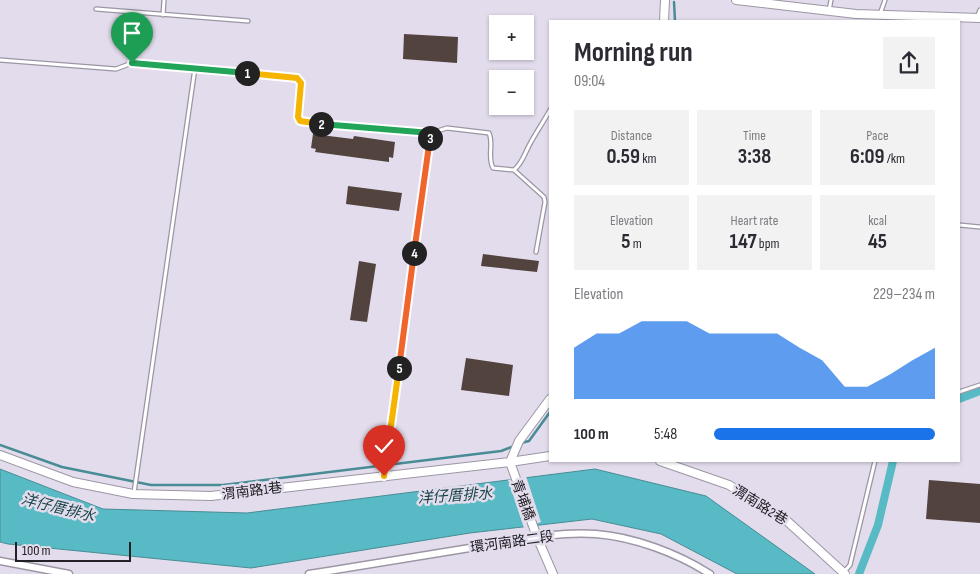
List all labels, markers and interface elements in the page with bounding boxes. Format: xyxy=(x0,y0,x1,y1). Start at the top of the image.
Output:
pin xyxy=(111,12,153,63)
map controls xyxy=(489,15,534,115)
button: + xyxy=(489,15,534,60)
icon: arrive xyxy=(118,19,146,47)
text: Morning run xyxy=(574,36,693,69)
button: share xyxy=(883,37,935,89)
pin: 1 xyxy=(234,60,260,86)
text: 1 xyxy=(245,65,250,82)
button: − xyxy=(489,70,534,115)
text: 09:04 xyxy=(574,72,605,91)
pin: 2 xyxy=(308,112,334,136)
text: 2 xyxy=(318,116,325,133)
pin: 3 xyxy=(418,126,442,150)
text: Distance xyxy=(611,127,652,144)
text: Time xyxy=(743,127,766,144)
text: Pace xyxy=(866,127,889,144)
text: 3 xyxy=(427,130,434,147)
text: 0.59 xyxy=(606,144,640,169)
text: 3:38 xyxy=(738,144,771,169)
text: 6:09 xyxy=(850,144,885,169)
text: km xyxy=(640,150,657,167)
text: /km xyxy=(885,150,905,167)
text: Elevation xyxy=(610,212,653,229)
text: Heart rate xyxy=(731,212,778,229)
text: kcal xyxy=(868,212,887,229)
text: 5 xyxy=(621,229,631,254)
text: 147 xyxy=(730,229,757,254)
text: 45 xyxy=(868,229,887,254)
text: m xyxy=(631,235,642,252)
text: bpm xyxy=(757,235,779,252)
pin: 4 xyxy=(402,240,426,266)
text: 4 xyxy=(411,245,418,262)
text: Elevation xyxy=(574,285,623,304)
text: 229–234 m xyxy=(873,285,935,304)
pin: 5 xyxy=(386,356,412,380)
text: 5 xyxy=(396,360,403,377)
pin xyxy=(363,425,405,476)
text: 100 m xyxy=(574,425,609,444)
text: 5:48 xyxy=(654,425,677,444)
icon: check xyxy=(370,432,398,460)
street label: 青埔橋 xyxy=(508,477,538,523)
street label: 渭南路1巷 xyxy=(221,479,283,503)
street label: 渭南路2巷 xyxy=(729,481,791,529)
water label: 洋仔厝排水 xyxy=(417,484,494,508)
water label: 洋仔厝排水 xyxy=(19,490,98,527)
street label: 環河南路二段 xyxy=(469,528,555,556)
scale bar xyxy=(15,539,131,562)
text: 100 m xyxy=(22,542,51,559)

